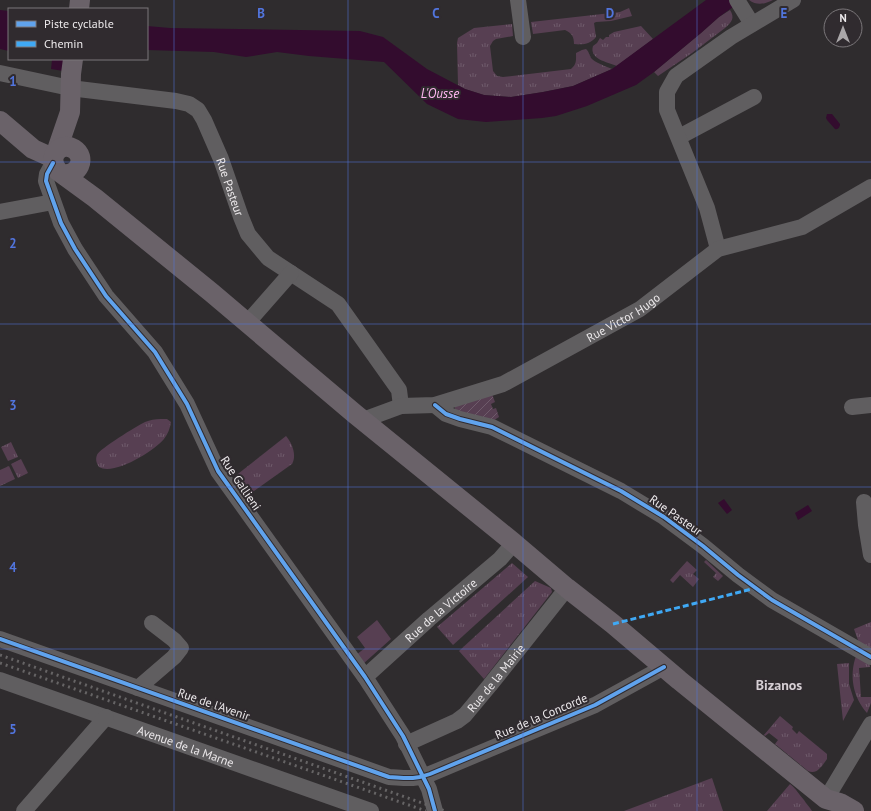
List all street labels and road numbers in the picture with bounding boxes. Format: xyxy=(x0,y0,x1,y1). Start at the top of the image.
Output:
street label: Rue Pasteur xyxy=(214,155,248,218)
street label: Rue Victor Hugo xyxy=(583,289,663,345)
street label: Rue Gallieni xyxy=(217,453,265,513)
street label: Rue Pasteur xyxy=(647,491,705,539)
street label: Rue de la Victoire xyxy=(401,575,479,645)
street label: Rue de la Mairie xyxy=(463,641,527,715)
street label: Rue de l'Avenir xyxy=(176,685,252,723)
street label: Rue de la Concorde xyxy=(493,690,589,742)
street label: Avenue de la Marne xyxy=(135,722,236,770)

